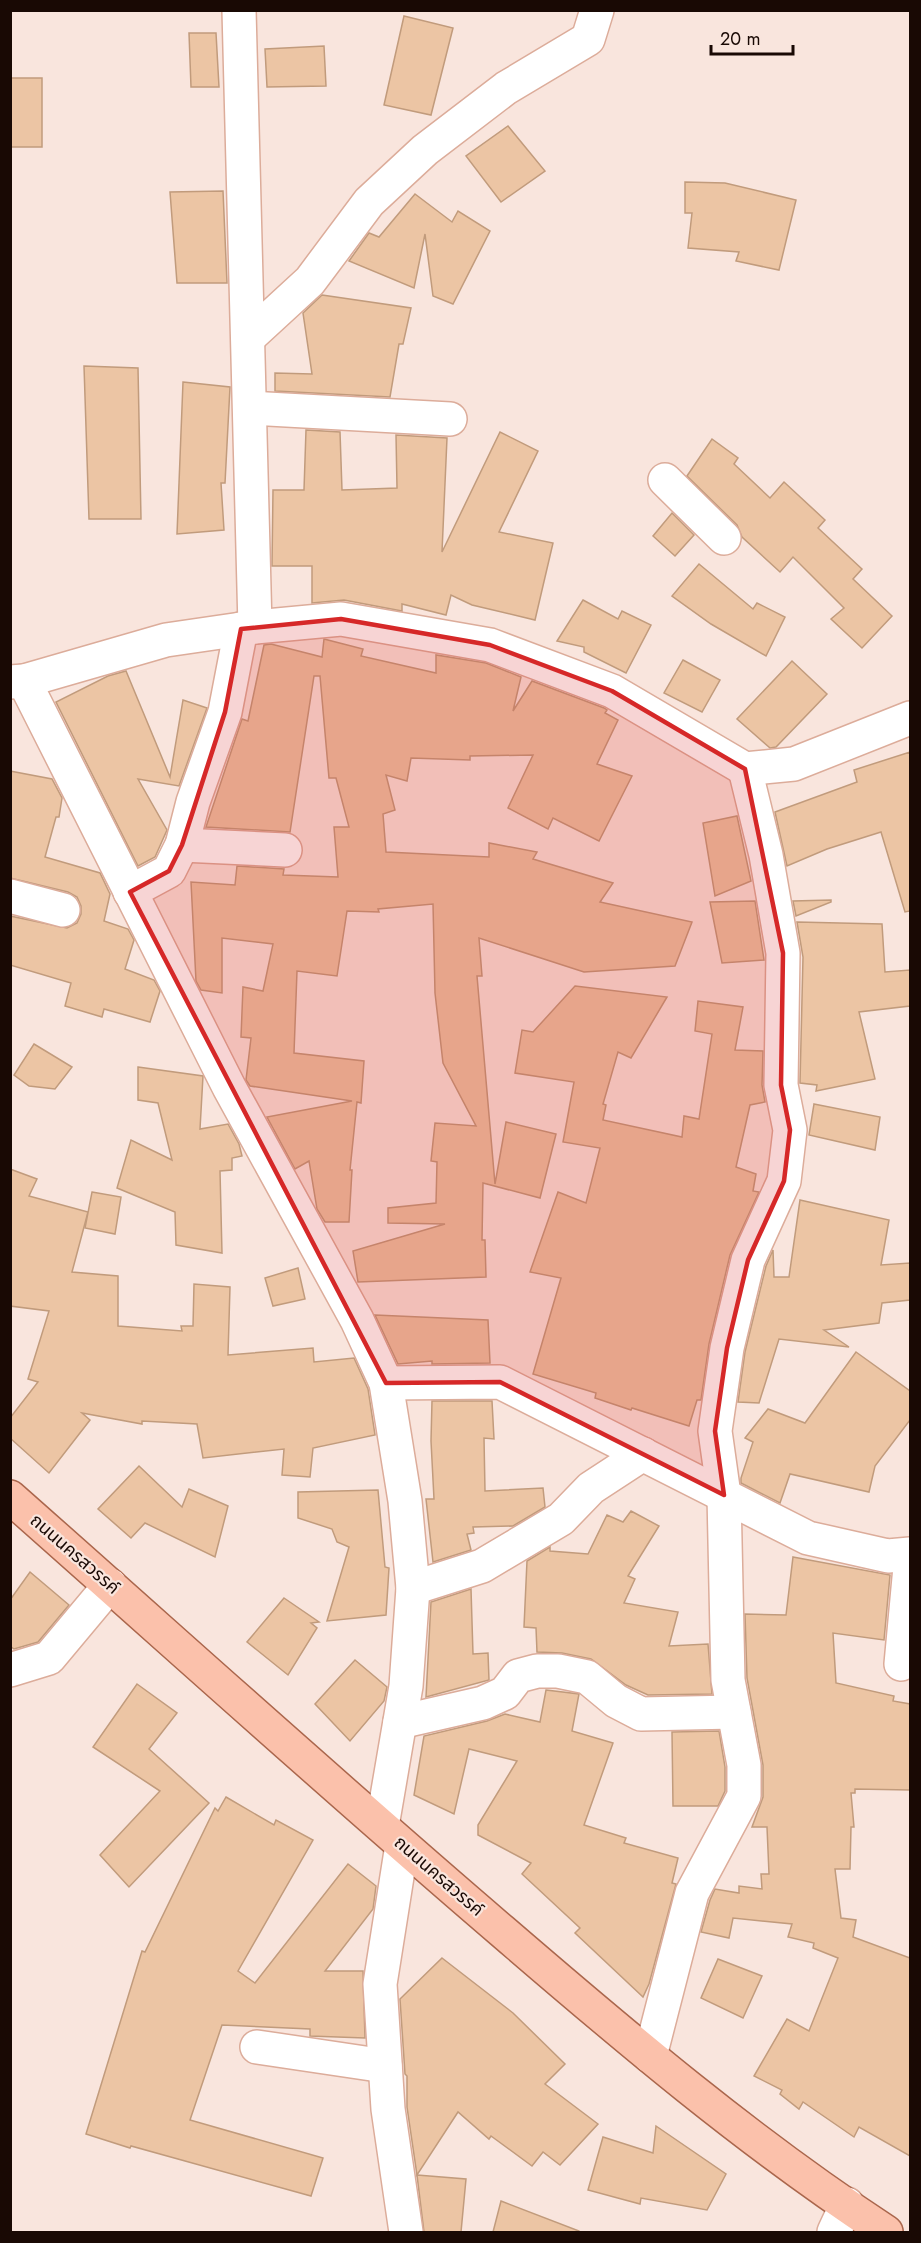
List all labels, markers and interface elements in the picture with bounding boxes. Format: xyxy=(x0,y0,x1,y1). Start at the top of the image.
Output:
scale bar xyxy=(711,18,794,56)
text: 20 m xyxy=(720,26,760,52)
street label: ถนนนครสวรรค์ xyxy=(24,1508,126,1600)
street label: ถนนนครสวรรค์ xyxy=(388,1830,490,1922)

